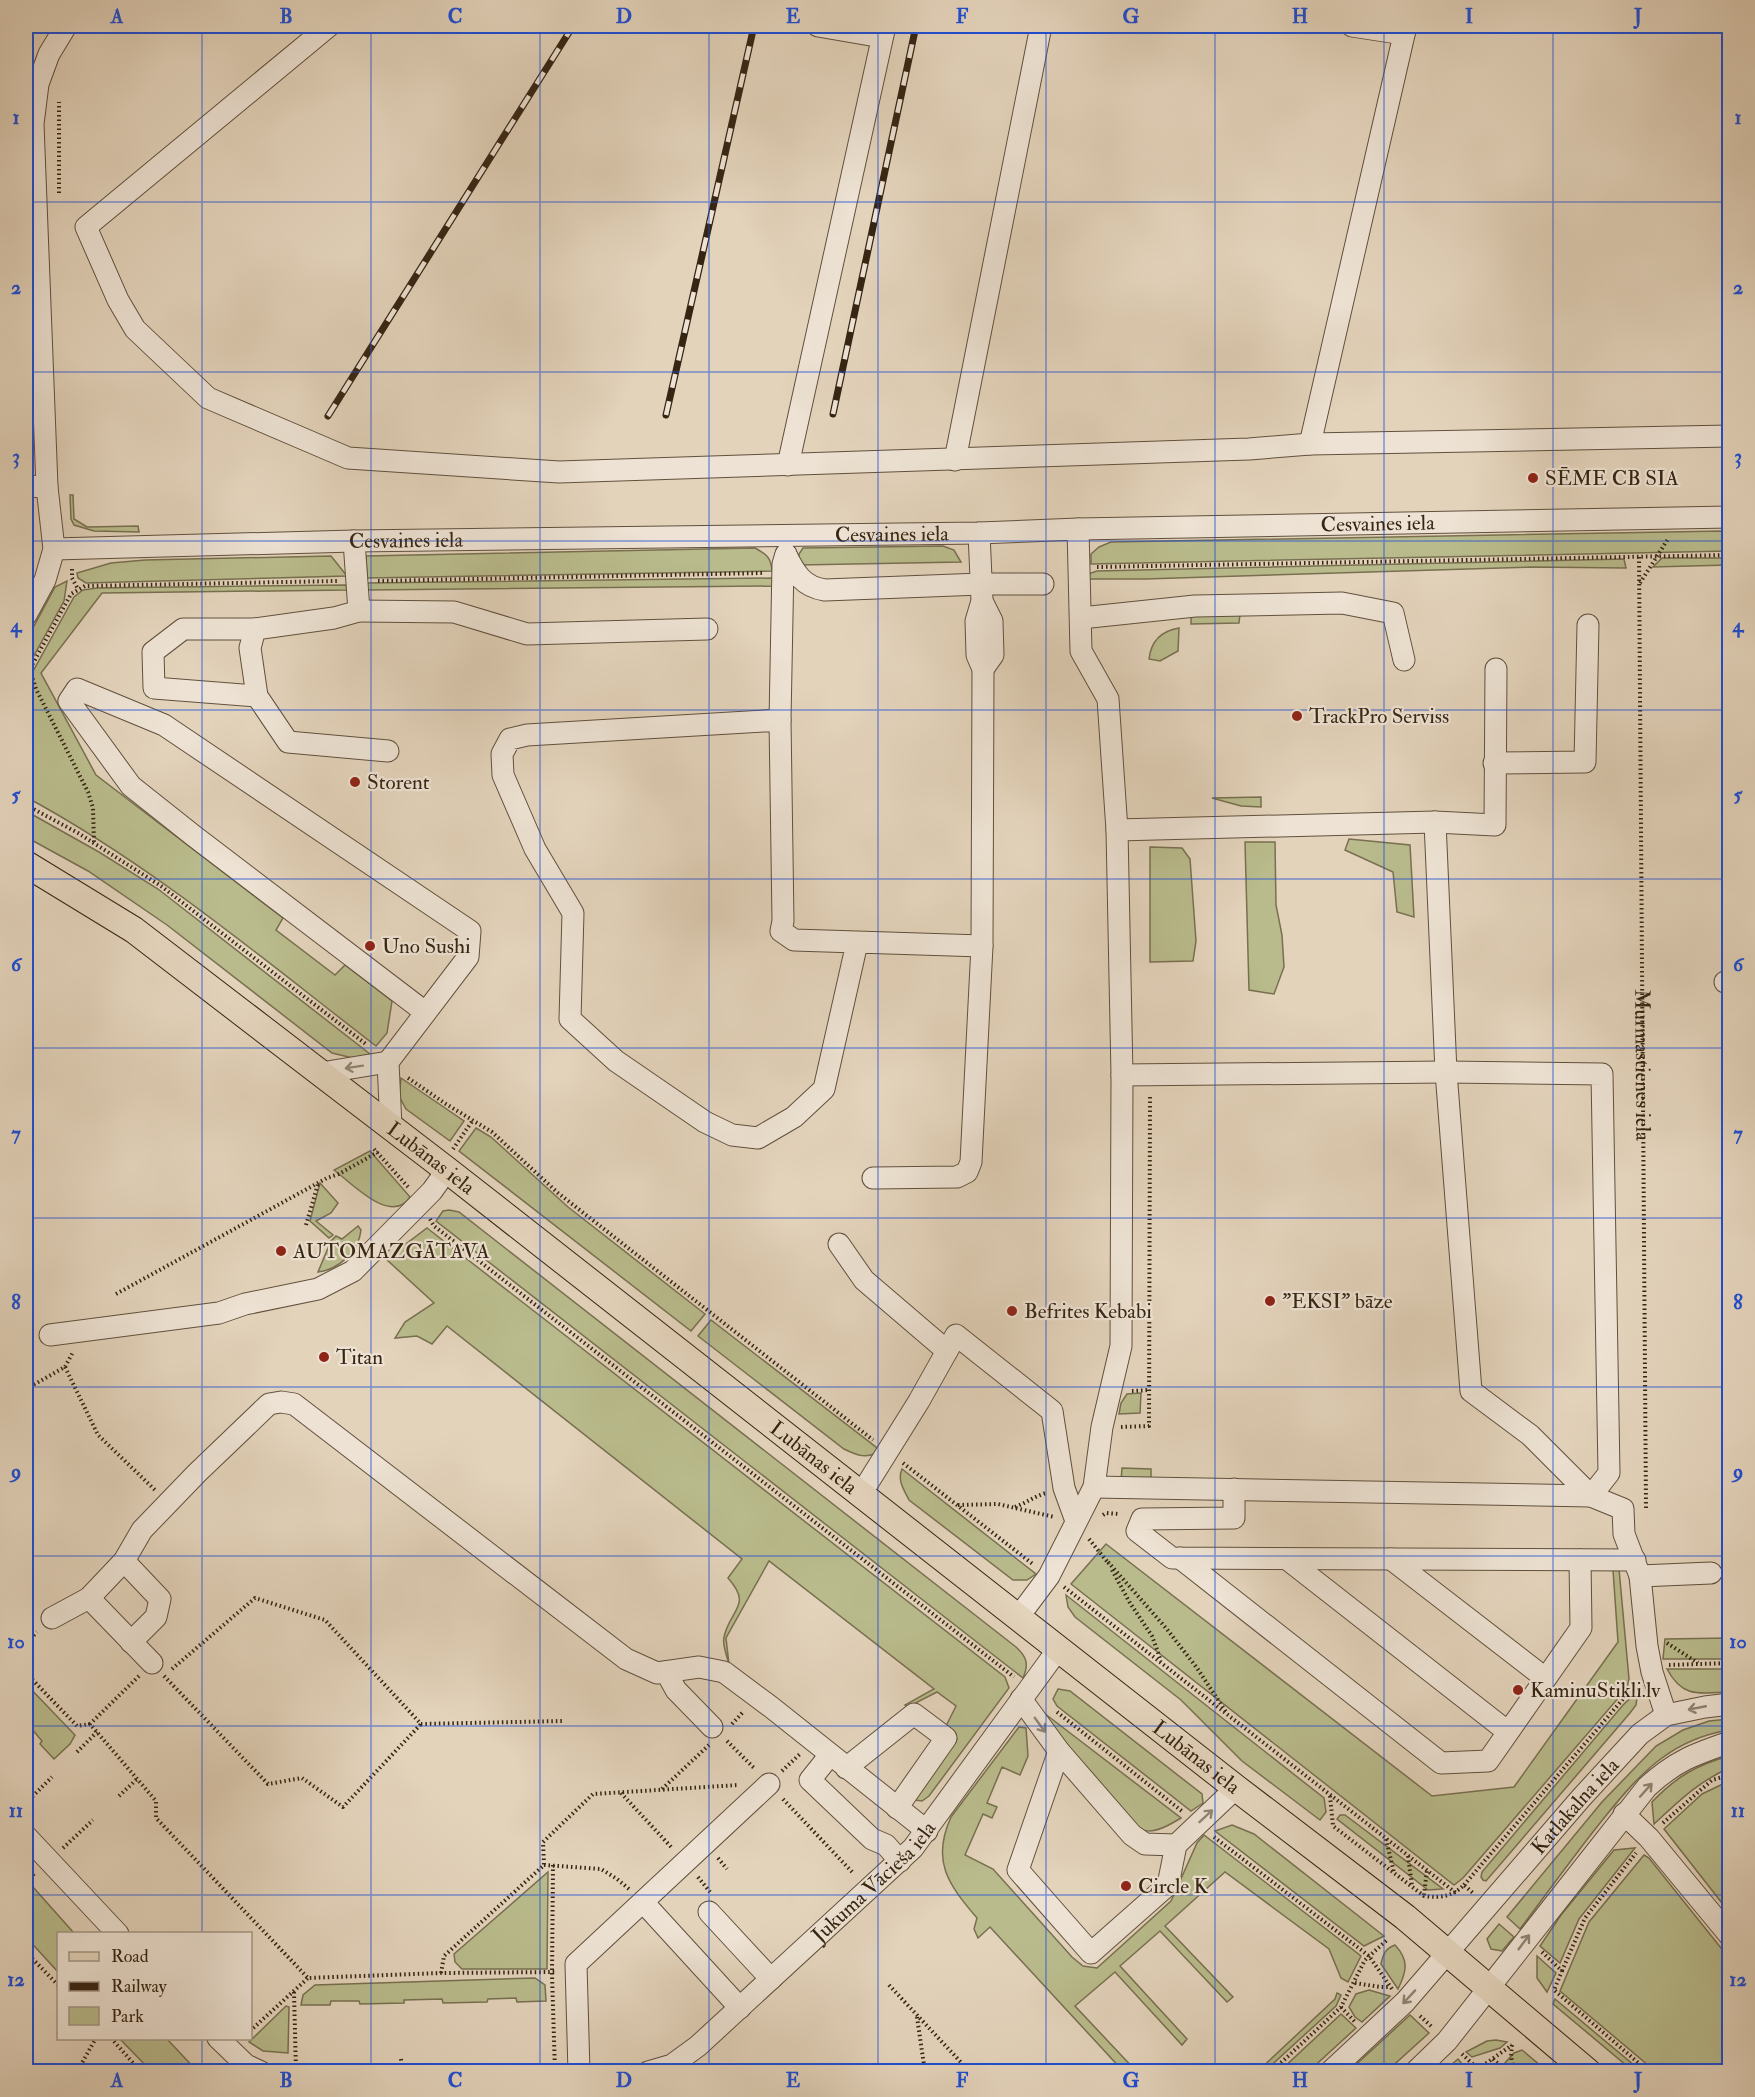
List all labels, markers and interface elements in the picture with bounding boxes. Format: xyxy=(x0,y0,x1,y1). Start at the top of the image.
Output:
text: A xyxy=(110,4,124,29)
text: B xyxy=(279,4,293,29)
text: C xyxy=(448,4,462,29)
text: D xyxy=(616,4,632,29)
text: E xyxy=(786,4,801,29)
text: F xyxy=(956,4,969,29)
text: G xyxy=(1123,4,1140,29)
text: H xyxy=(1292,4,1308,29)
text: I xyxy=(1465,4,1473,29)
text: J xyxy=(1633,4,1642,29)
text: 1 xyxy=(12,105,20,130)
text: 1 xyxy=(1734,105,1742,130)
text: 2 xyxy=(11,275,21,300)
text: 2 xyxy=(1733,275,1743,300)
text: 3 xyxy=(12,444,20,469)
text: 3 xyxy=(1734,444,1742,469)
place label: SĒME CB SIA xyxy=(1545,465,1679,492)
marker: SĒME CB SIA xyxy=(1526,471,1540,485)
street label: Cesvaines iela xyxy=(1320,509,1435,538)
street label: Cesvaines iela xyxy=(835,520,949,548)
street label: Cesvaines iela xyxy=(349,526,463,555)
text: 4 xyxy=(10,613,23,638)
text: 4 xyxy=(1732,613,1745,638)
place label: TrackPro Serviss xyxy=(1309,703,1449,730)
marker: TrackPro Serviss xyxy=(1290,709,1304,723)
place label: Storent xyxy=(367,769,430,796)
marker: Storent xyxy=(348,775,362,789)
text: 5 xyxy=(12,782,22,807)
text: 5 xyxy=(1734,782,1744,807)
place label: Uno Sushi xyxy=(382,933,471,960)
marker: Uno Sushi xyxy=(363,939,377,953)
text: 6 xyxy=(11,952,23,977)
text: 6 xyxy=(1733,952,1745,977)
street label: Murmastienes iela xyxy=(1629,989,1657,1141)
one-way arrow xyxy=(345,1062,365,1073)
street label: Lubānas iela xyxy=(381,1115,481,1201)
text: 7 xyxy=(11,1121,21,1146)
text: 7 xyxy=(1733,1121,1743,1146)
place label: AUTOMAZGĀTAVA xyxy=(292,1238,490,1265)
marker: AUTOMAZGĀTAVA xyxy=(274,1244,288,1258)
place label: "EKSI" bāze xyxy=(1282,1288,1393,1315)
text: 8 xyxy=(11,1290,21,1315)
text: 8 xyxy=(1733,1290,1743,1315)
marker: "EKSI" bāze xyxy=(1263,1294,1277,1308)
place label: Befrites Kebabi xyxy=(1024,1298,1152,1325)
marker: Befrites Kebabi xyxy=(1005,1304,1019,1318)
place label: Titan xyxy=(336,1344,383,1371)
marker: Titan xyxy=(317,1350,331,1364)
street label: Lubānas iela xyxy=(764,1415,864,1500)
text: 9 xyxy=(9,1459,21,1484)
text: 9 xyxy=(1731,1459,1743,1484)
text: 10 xyxy=(7,1629,25,1654)
text: 10 xyxy=(1729,1629,1747,1654)
place label: KaminuStikli.lv xyxy=(1530,1677,1661,1704)
marker: KaminuStikli.lv xyxy=(1511,1683,1525,1697)
one-way arrow xyxy=(1688,1703,1707,1715)
street label: Lubānas iela xyxy=(1147,1714,1246,1800)
one-way arrow xyxy=(1033,1716,1046,1732)
street label: Katlakalna iela xyxy=(1525,1752,1625,1860)
one-way arrow xyxy=(1638,1782,1653,1797)
text: 11 xyxy=(9,1798,23,1823)
text: 11 xyxy=(1731,1798,1745,1823)
one-way arrow xyxy=(1198,1809,1213,1823)
street label: Jukuma Vācieša iela xyxy=(805,1815,942,1949)
place label: Circle K xyxy=(1138,1873,1209,1900)
marker: Circle K xyxy=(1119,1879,1133,1893)
legend xyxy=(57,1932,252,2040)
one-way arrow xyxy=(1517,1934,1530,1950)
text: Road xyxy=(111,1945,149,1968)
text: 12 xyxy=(7,1967,25,1992)
text: 12 xyxy=(1729,1967,1747,1992)
text: Railway xyxy=(111,1975,168,1998)
one-way arrow xyxy=(1402,1990,1416,2005)
text: Park xyxy=(111,2005,144,2028)
text: A xyxy=(110,2068,124,2093)
text: B xyxy=(279,2068,293,2093)
text: C xyxy=(448,2068,462,2093)
text: D xyxy=(616,2068,632,2093)
text: E xyxy=(786,2068,801,2093)
text: F xyxy=(956,2068,969,2093)
text: G xyxy=(1123,2068,1140,2093)
text: H xyxy=(1292,2068,1308,2093)
text: I xyxy=(1465,2068,1473,2093)
text: J xyxy=(1633,2068,1642,2093)

